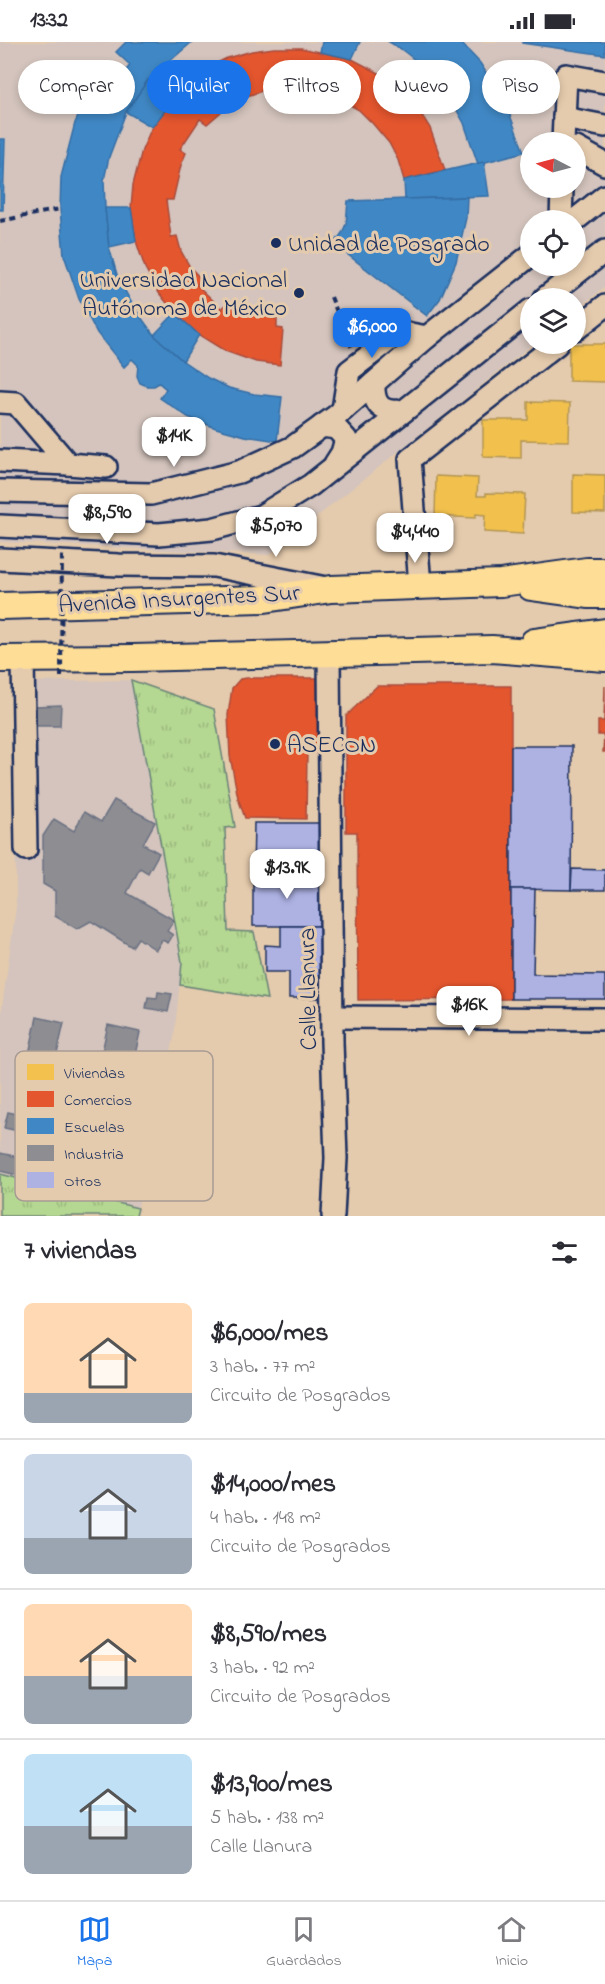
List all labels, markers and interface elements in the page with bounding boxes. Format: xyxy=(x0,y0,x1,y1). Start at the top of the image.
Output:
text: 13:32 xyxy=(30,5,68,37)
chip: Comprar xyxy=(18,60,135,114)
chip: Alquilar xyxy=(147,60,251,114)
chip: Filtros xyxy=(263,60,361,114)
chip: Nuevo xyxy=(373,60,470,114)
chip: Piso xyxy=(482,60,560,114)
north arrow xyxy=(520,132,586,198)
map controls xyxy=(520,132,586,354)
button: locate xyxy=(520,210,586,276)
place label: Unidad de Posgrado xyxy=(288,228,490,263)
marker: Unidad de Posgrado xyxy=(269,236,283,250)
place label: Universidad Nacional Autónoma de México xyxy=(80,264,287,327)
marker: Universidad Nacional Autónoma de México xyxy=(292,286,306,300)
button: layers xyxy=(520,288,586,354)
pin: $6,000 xyxy=(323,308,421,359)
text: $6,000 xyxy=(347,313,397,342)
pin: $14K xyxy=(138,417,210,468)
text: $14K xyxy=(156,422,192,451)
pin: $8,590 xyxy=(58,494,156,545)
text: $8,590 xyxy=(82,499,132,528)
pin: $5,070 xyxy=(227,507,325,558)
text: $5,070 xyxy=(250,512,302,541)
pin: $4,440 xyxy=(366,513,464,564)
text: $4,440 xyxy=(391,518,439,547)
street label: Avenida Insurgentes Sur xyxy=(57,577,301,624)
place label: ASECON xyxy=(287,729,376,764)
marker: ASECON xyxy=(268,737,282,751)
pin: $13.9K xyxy=(238,849,336,900)
text: $13.9K xyxy=(264,854,310,883)
street label: Calle Llanura xyxy=(291,927,328,1051)
pin: $16K xyxy=(433,986,505,1037)
text: $16K xyxy=(451,991,487,1020)
legend xyxy=(15,1051,213,1201)
text: Viviendas xyxy=(63,1062,125,1086)
text: Comercios xyxy=(64,1089,132,1113)
text: Escuelas xyxy=(64,1116,125,1140)
text: Industria xyxy=(64,1143,124,1167)
text: Otros xyxy=(64,1170,101,1194)
text: 7 viviendas xyxy=(24,1233,137,1271)
icon: filters xyxy=(548,1236,581,1269)
text: $6,000/mes xyxy=(210,1315,328,1353)
icon: home xyxy=(72,1327,144,1399)
text: 3 hab. · 77 m² xyxy=(210,1353,315,1382)
text: Circuito de Posgrados xyxy=(210,1382,391,1411)
text: $14,000/mes xyxy=(210,1466,336,1504)
icon: home xyxy=(72,1478,144,1550)
text: 4 hab. · 148 m² xyxy=(210,1504,321,1533)
text: Circuito de Posgrados xyxy=(210,1533,391,1562)
text: $8,590/mes xyxy=(210,1616,327,1654)
icon: home xyxy=(72,1628,144,1700)
text: 3 hab. · 92 m² xyxy=(210,1654,315,1683)
text: Circuito de Posgrados xyxy=(210,1683,391,1712)
text: $13,900/mes xyxy=(210,1766,333,1804)
icon: home xyxy=(72,1778,144,1850)
text: 5 hab. · 138 m² xyxy=(210,1804,324,1833)
text: Calle Llanura xyxy=(210,1833,312,1862)
tab: Mapa xyxy=(77,1913,112,1973)
tab: Guardados xyxy=(266,1913,342,1973)
tab: Inicio xyxy=(495,1913,528,1973)

